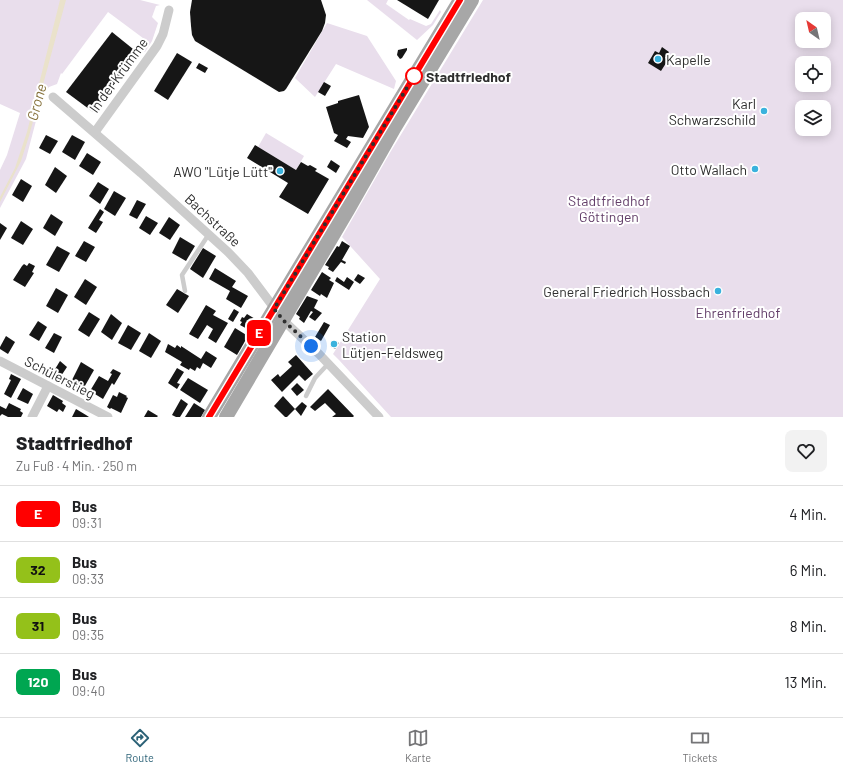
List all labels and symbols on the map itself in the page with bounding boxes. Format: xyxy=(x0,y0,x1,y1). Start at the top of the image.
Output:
north arrow xyxy=(795,12,831,48)
street label: In der Krümme xyxy=(85,34,151,116)
place label: Kapelle xyxy=(666,51,711,68)
marker: Kapelle xyxy=(653,54,663,64)
marker: Stadtfriedhof xyxy=(405,67,423,85)
place label: Stadtfriedhof xyxy=(426,68,511,85)
water label: Grone xyxy=(22,81,50,122)
place label: Karl Schwarzschild xyxy=(669,95,756,128)
marker: Karl Schwarzschild xyxy=(759,106,769,116)
place label: Otto Wallach xyxy=(671,161,747,178)
place label: AWO "Lütje Lütt" xyxy=(173,163,272,180)
marker: Otto Wallach xyxy=(750,164,760,174)
marker: AWO "Lütje Lütt" xyxy=(275,166,285,176)
street label: Bachstraße xyxy=(182,190,244,250)
park label: Stadtfriedhof Göttingen xyxy=(568,192,650,225)
place label: General Friedrich Hossbach xyxy=(543,283,710,300)
marker: General Friedrich Hossbach xyxy=(713,286,723,296)
park label: Ehrenfriedhof xyxy=(696,304,780,321)
line badge: E xyxy=(246,320,272,346)
place label: Station Lütjen-Feldsweg xyxy=(342,328,443,361)
your location xyxy=(301,336,321,356)
marker: Station Lütjen-Feldsweg xyxy=(329,339,339,349)
street label: Schülerstieg xyxy=(22,352,98,402)

